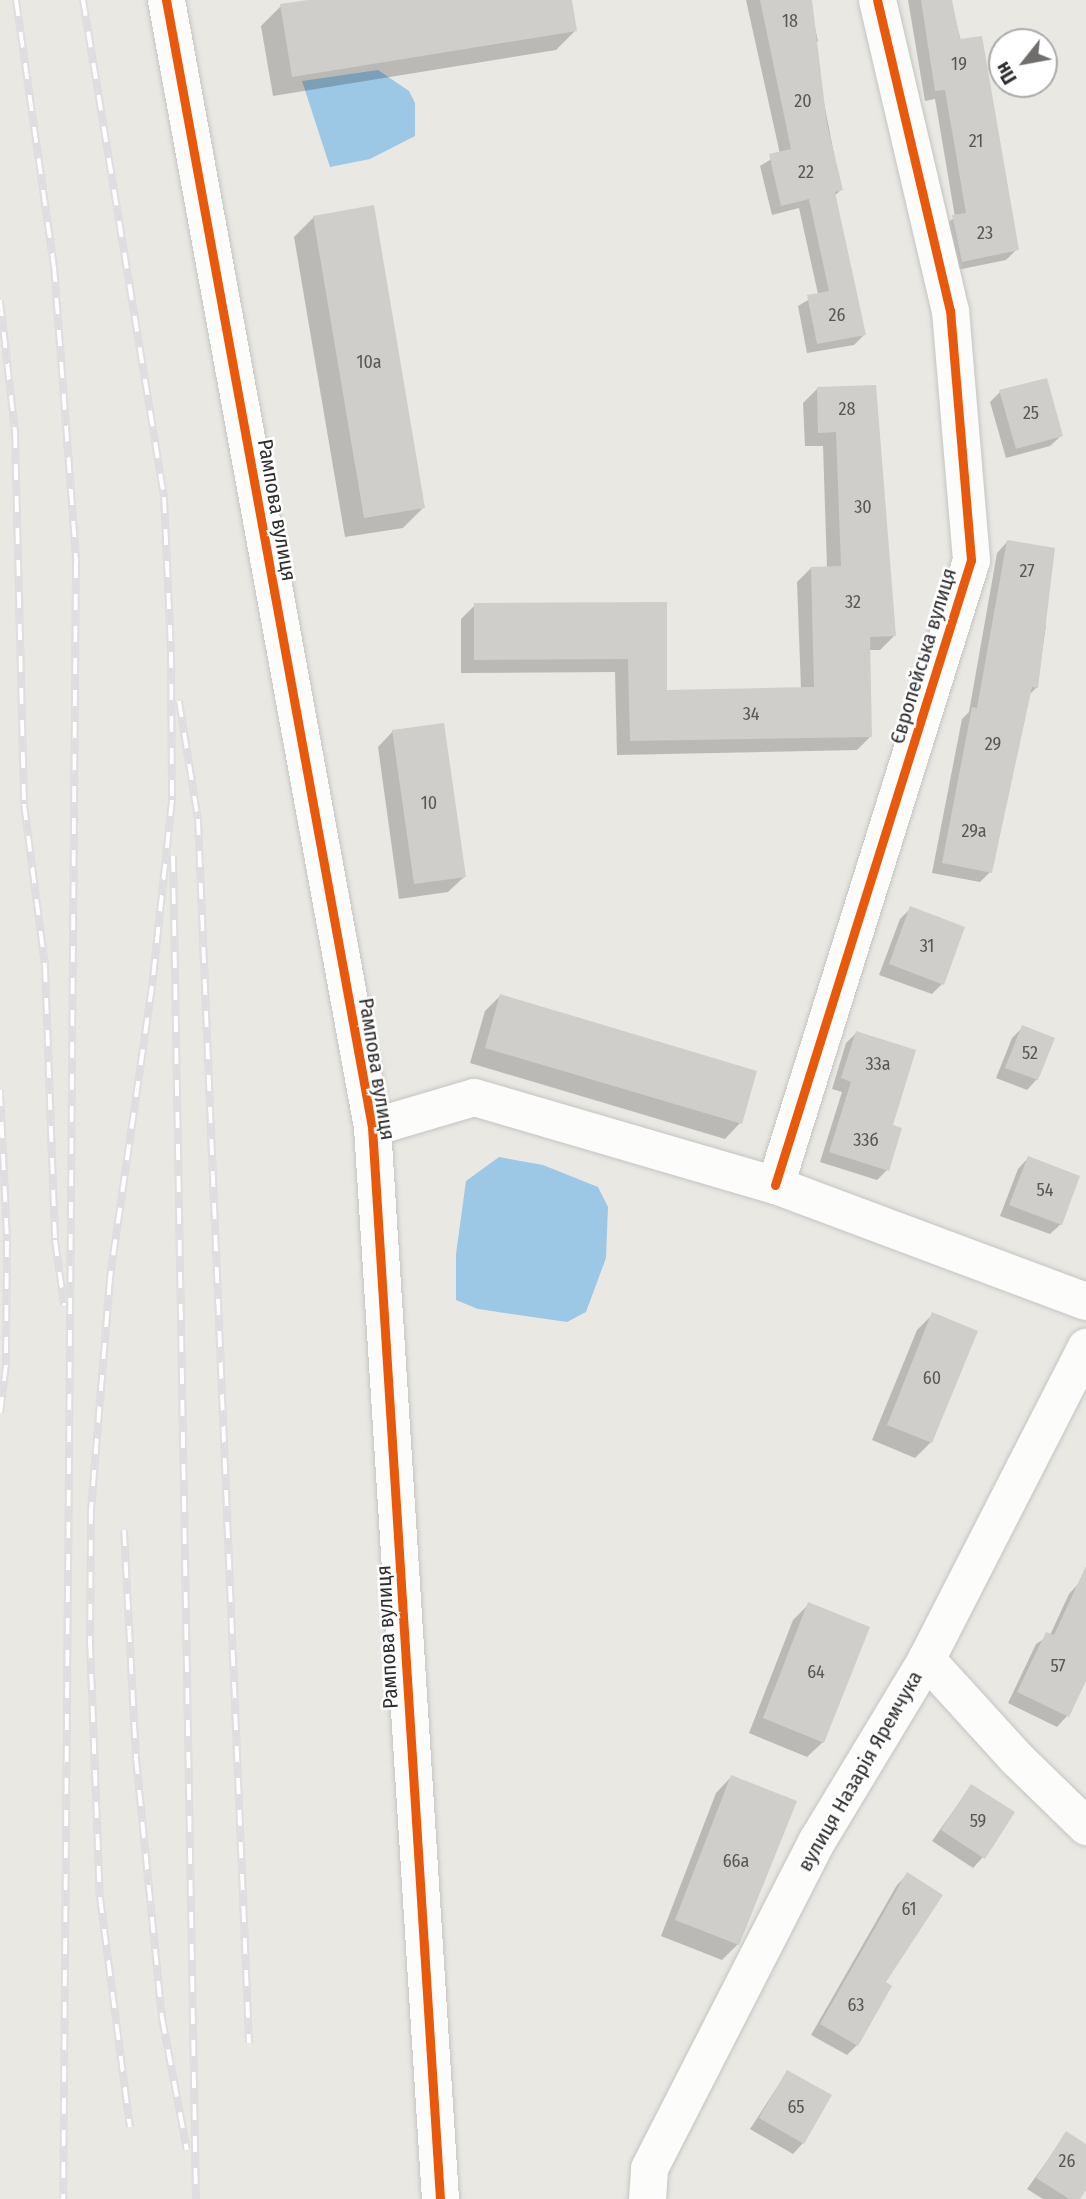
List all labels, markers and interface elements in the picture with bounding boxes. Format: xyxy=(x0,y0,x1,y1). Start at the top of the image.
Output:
house number: 18 xyxy=(782,10,798,32)
north arrow xyxy=(988,28,1058,98)
house number: 19 xyxy=(951,53,967,75)
text: Пн xyxy=(991,58,1022,88)
house number: 20 xyxy=(794,90,812,112)
house number: 21 xyxy=(969,130,983,152)
house number: 22 xyxy=(798,161,814,183)
house number: 23 xyxy=(977,222,993,244)
house number: 26 xyxy=(829,304,845,326)
house number: 10а xyxy=(356,351,382,373)
house number: 28 xyxy=(839,398,855,420)
house number: 25 xyxy=(1023,402,1039,424)
street label: Рампова вулиця xyxy=(252,437,302,583)
house number: 30 xyxy=(854,496,872,518)
house number: 27 xyxy=(1019,560,1035,582)
street label: Європейська вулиця xyxy=(884,565,962,747)
house number: 32 xyxy=(845,591,861,613)
house number: 34 xyxy=(743,703,759,725)
house number: 29 xyxy=(985,733,1001,755)
house number: 10 xyxy=(421,792,437,814)
house number: 29а xyxy=(961,820,987,842)
house number: 31 xyxy=(920,935,934,957)
street label: Рампова вулиця xyxy=(353,996,401,1142)
house number: 52 xyxy=(1022,1042,1038,1064)
house number: 33а xyxy=(865,1053,891,1075)
house number: 33б xyxy=(853,1129,879,1151)
house number: 54 xyxy=(1037,1179,1053,1201)
house number: 60 xyxy=(923,1367,941,1389)
street label: Рампова вулиця xyxy=(371,1565,403,1709)
house number: 57 xyxy=(1050,1655,1066,1677)
house number: 64 xyxy=(807,1661,825,1683)
street label: вулиця Назарія Яремчука xyxy=(792,1666,928,1876)
house number: 59 xyxy=(970,1810,986,1832)
house number: 66а xyxy=(723,1850,749,1872)
house number: 61 xyxy=(901,1898,917,1920)
house number: 63 xyxy=(848,1994,864,2016)
house number: 65 xyxy=(787,2096,805,2118)
house number: 26 xyxy=(1059,2150,1075,2172)

